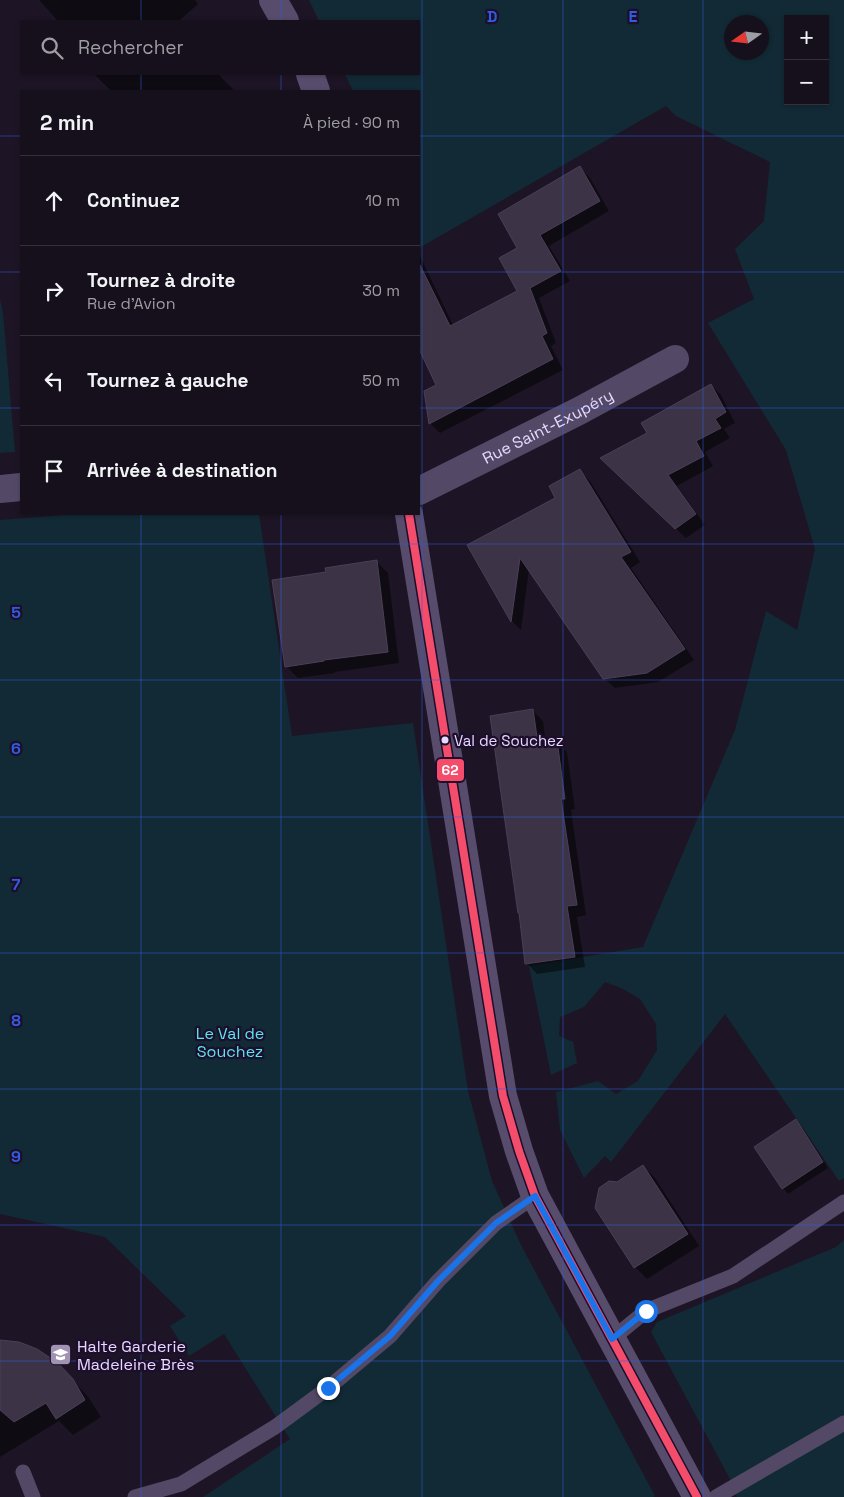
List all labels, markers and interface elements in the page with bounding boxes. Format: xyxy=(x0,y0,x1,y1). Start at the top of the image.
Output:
text: D xyxy=(487,6,497,27)
text: E xyxy=(629,6,638,27)
north arrow xyxy=(724,15,769,60)
map controls xyxy=(784,15,829,105)
button: + xyxy=(784,15,829,60)
search box xyxy=(20,20,420,75)
icon: search xyxy=(38,34,66,62)
text: Rechercher xyxy=(78,35,184,60)
button: − xyxy=(784,60,829,105)
text: 2 min xyxy=(40,109,94,136)
text: À pied · 90 m xyxy=(303,112,400,133)
icon: ahead xyxy=(40,187,68,215)
text: Continuez xyxy=(87,188,180,213)
text: 10 m xyxy=(365,190,400,211)
text: Tournez à droite xyxy=(87,268,236,293)
icon: right xyxy=(40,277,68,305)
text: 30 m xyxy=(362,280,400,301)
text: Rue d'Avion xyxy=(87,293,175,314)
icon: left xyxy=(40,367,68,395)
text: Tournez à gauche xyxy=(87,368,249,393)
text: 50 m xyxy=(362,370,400,391)
street label: Rue Saint-Exupéry xyxy=(479,384,617,468)
icon: arrive xyxy=(40,457,68,485)
text: Arrivée à destination xyxy=(87,458,277,483)
text: 5 xyxy=(11,602,21,623)
place label: Val de Souchez xyxy=(454,731,564,750)
marker: Val de Souchez xyxy=(440,735,450,745)
text: 6 xyxy=(11,738,21,759)
line badge: 62 xyxy=(436,758,465,782)
text: 62 xyxy=(442,761,458,779)
text: 7 xyxy=(12,874,21,895)
text: 8 xyxy=(11,1010,21,1031)
park label: Le Val de Souchez xyxy=(196,1023,264,1062)
text: 9 xyxy=(11,1146,21,1167)
route start xyxy=(635,1300,658,1323)
place label: Halte Garderie Madeleine Brès xyxy=(77,1336,195,1375)
school or university icon: Halte Garderie Madeleine Brès xyxy=(49,1343,73,1367)
route end xyxy=(317,1377,340,1400)

